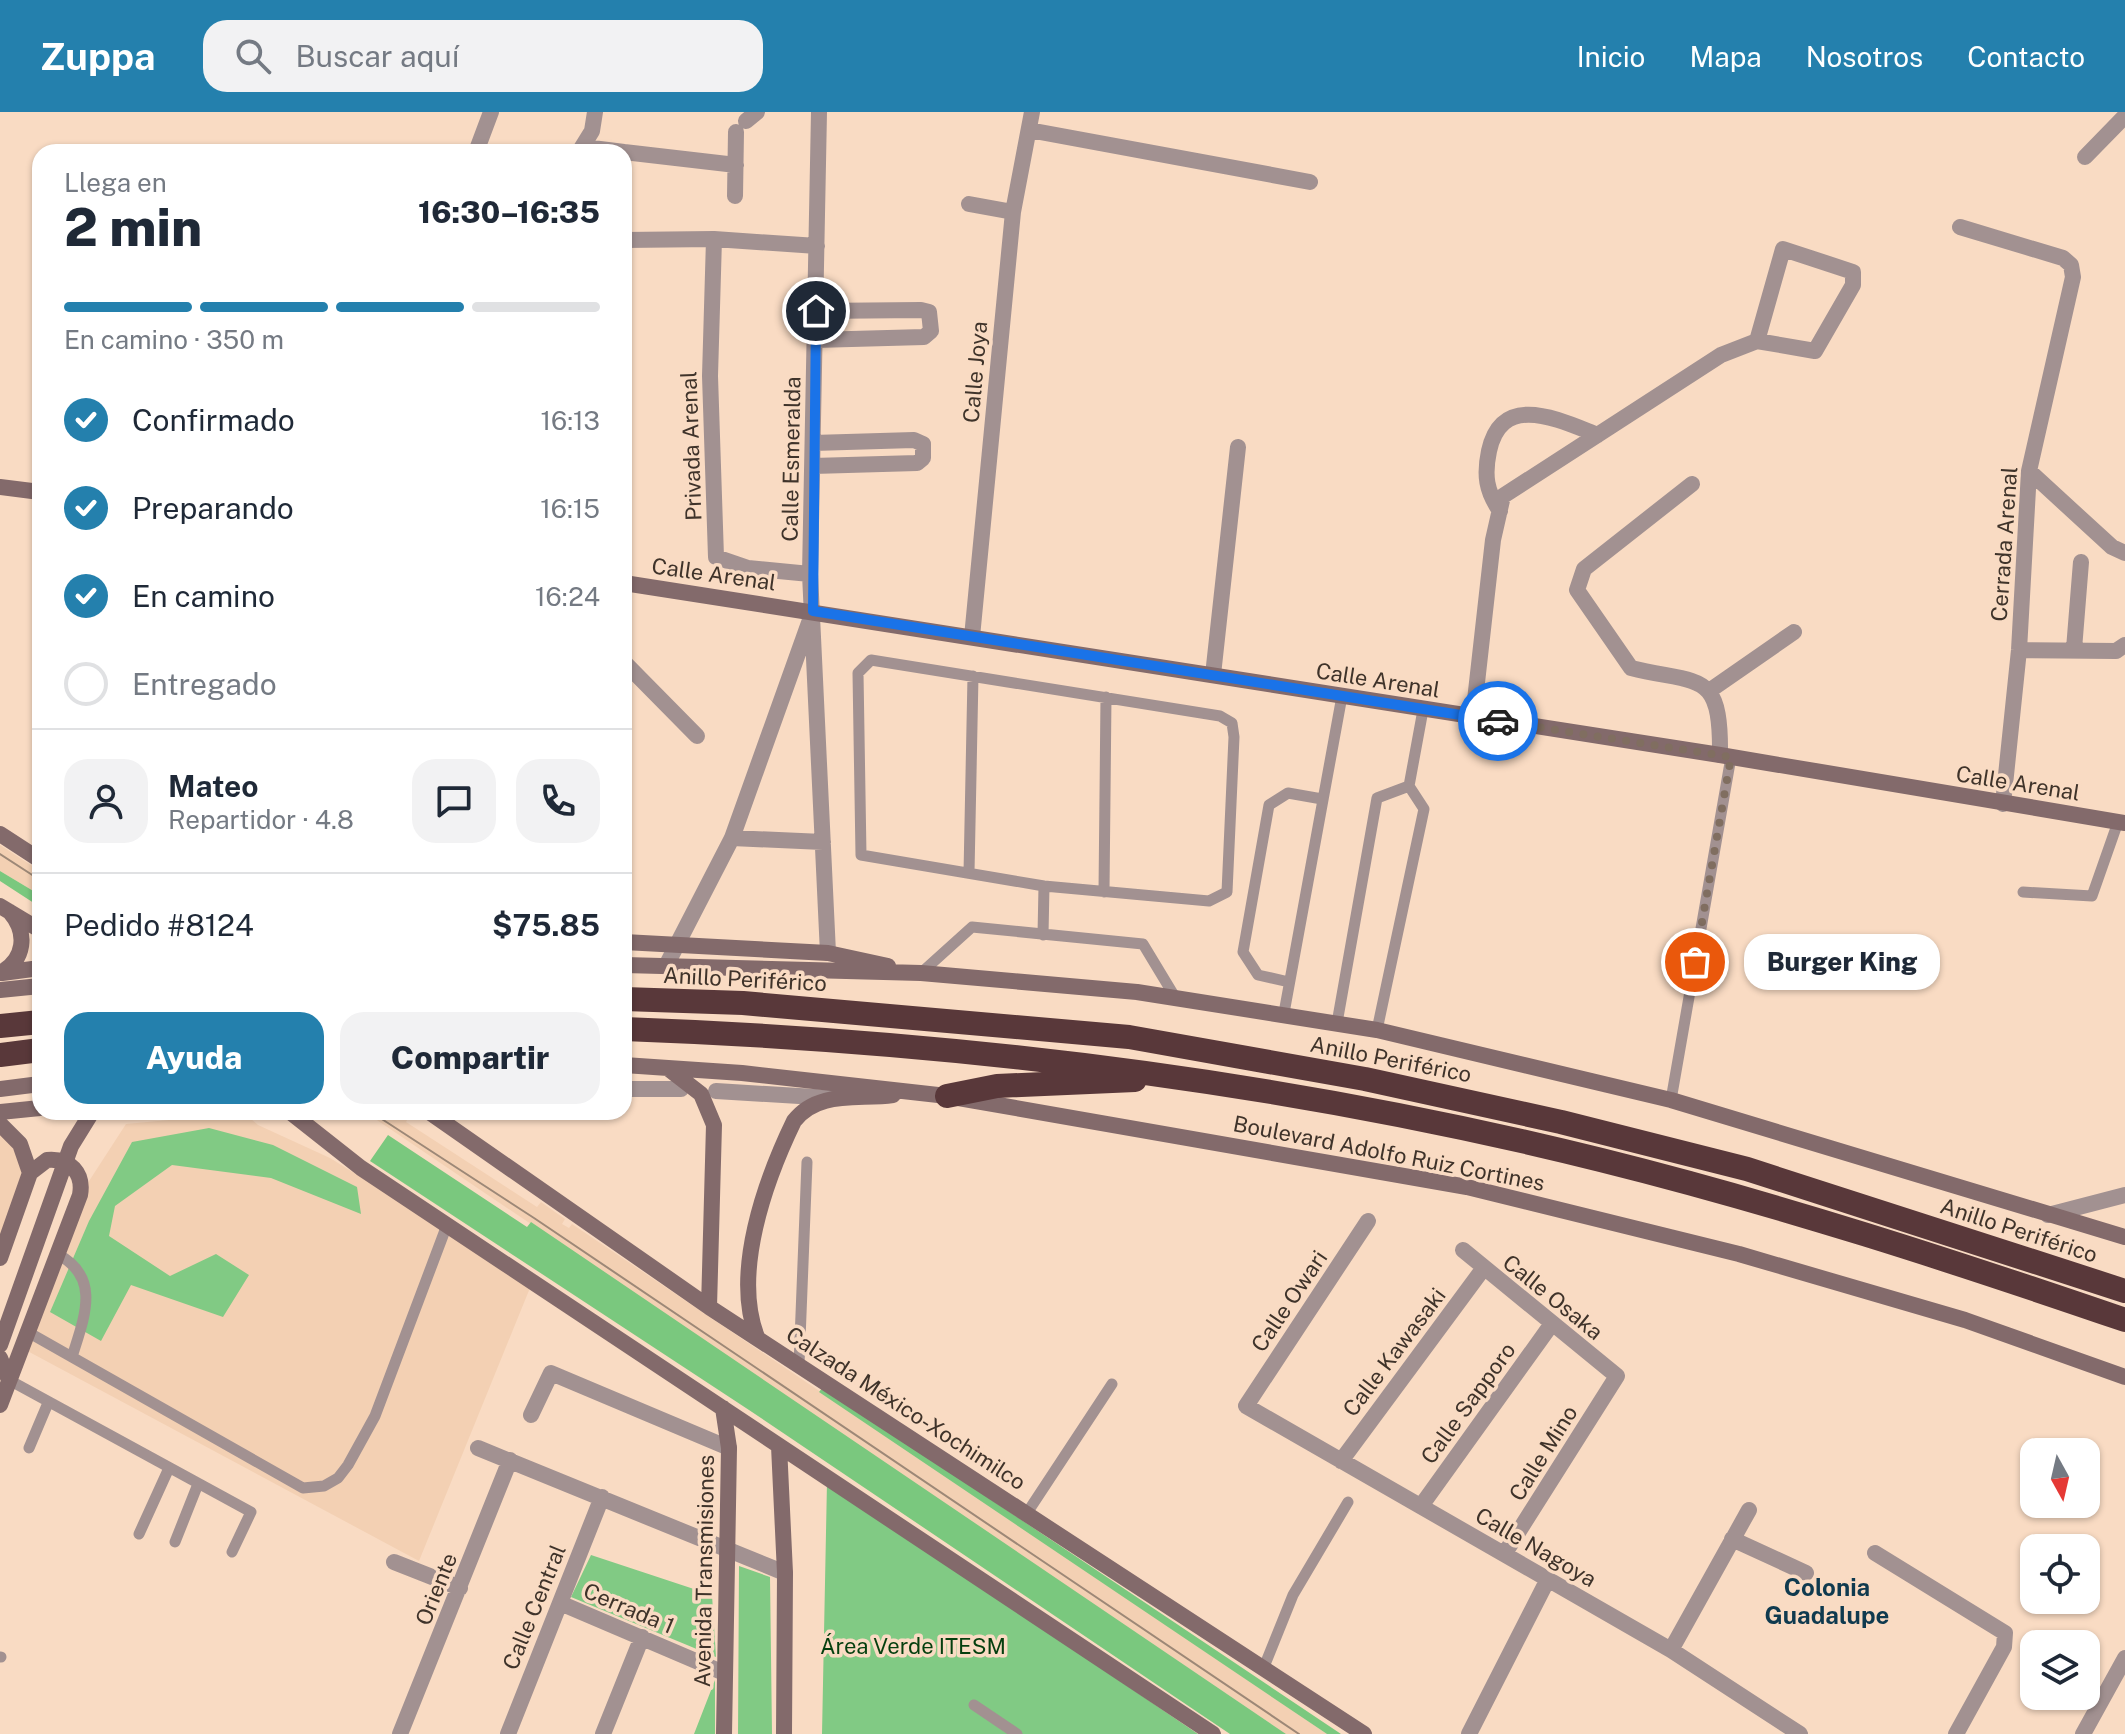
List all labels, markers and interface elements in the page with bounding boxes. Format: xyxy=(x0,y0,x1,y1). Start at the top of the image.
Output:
search box xyxy=(203,20,763,92)
text: Zuppa xyxy=(40,34,155,79)
icon: search xyxy=(231,34,275,78)
text: Buscar aquí xyxy=(295,38,459,74)
text: Inicio xyxy=(1577,40,1645,73)
text: Mapa xyxy=(1689,40,1762,73)
text: Nosotros xyxy=(1806,40,1923,73)
text: Contacto xyxy=(1967,40,2085,73)
text: Llega en xyxy=(64,167,167,198)
text: 16:30–16:35 xyxy=(418,194,600,230)
text: 2 min xyxy=(64,197,202,258)
pin xyxy=(782,277,850,345)
icon: home xyxy=(794,289,838,333)
street label: Calle Joya xyxy=(958,320,992,424)
text: En camino · 350 m xyxy=(64,324,284,355)
street label: Privada Arenal xyxy=(675,371,707,521)
street label: Calle Esmeralda xyxy=(777,376,805,542)
icon: check xyxy=(64,398,108,442)
text: Confirmado xyxy=(132,402,295,438)
text: 16:13 xyxy=(540,405,600,436)
street label: Cerrada Arenal xyxy=(1986,466,2022,622)
icon: check xyxy=(64,486,108,530)
text: Preparando xyxy=(132,490,294,526)
text: 16:15 xyxy=(540,493,600,524)
street label: Calle Arenal xyxy=(650,552,778,596)
icon: check xyxy=(64,574,108,618)
text: En camino xyxy=(132,578,275,614)
text: 16:24 xyxy=(535,581,600,612)
street label: Calle Arenal xyxy=(1314,657,1442,703)
text: Entregado xyxy=(132,666,277,702)
courier xyxy=(1458,681,1538,761)
icon: car xyxy=(1476,699,1520,743)
button: person xyxy=(64,759,148,843)
button: chat xyxy=(412,759,496,843)
button: phone xyxy=(516,759,600,843)
street label: Calle Arenal xyxy=(1954,760,2082,806)
text: Mateo xyxy=(168,768,258,804)
text: Repartidor · 4.8 xyxy=(168,804,354,835)
text: Pedido #8124 xyxy=(64,907,254,943)
text: $75.85 xyxy=(492,907,600,943)
pin xyxy=(1661,928,1729,996)
callout: Burger King xyxy=(1743,934,1939,990)
icon: bag xyxy=(1673,940,1717,984)
text: Burger King xyxy=(1767,946,1917,977)
street label: Anillo Periférico xyxy=(663,962,827,996)
button: Ayuda xyxy=(64,1012,324,1104)
button: Compartir xyxy=(340,1012,600,1104)
street label: Anillo Periférico xyxy=(1308,1031,1474,1087)
street label: Boulevard Adolfo Ruiz Cortines xyxy=(1231,1110,1547,1196)
street label: Anillo Periférico xyxy=(1937,1192,2101,1268)
street label: Calle Owari xyxy=(1246,1245,1332,1357)
street label: Calle Osaka xyxy=(1498,1249,1608,1345)
street label: Calle Kawasaki xyxy=(1337,1283,1451,1421)
street label: Calzada México-Xochimilco xyxy=(781,1321,1031,1495)
street label: Calle Sapporo xyxy=(1415,1337,1521,1469)
street label: Calle Mino xyxy=(1503,1401,1583,1505)
north arrow xyxy=(2020,1438,2100,1518)
map controls xyxy=(2020,1438,2100,1710)
street label: Avenida Transmisiones xyxy=(689,1455,719,1687)
street label: Calle Nagoya xyxy=(1471,1502,1601,1592)
button: locate xyxy=(2020,1534,2100,1614)
street label: Calle Central xyxy=(497,1541,571,1673)
street label: Oriente xyxy=(410,1549,462,1629)
district label: Colonia Guadalupe xyxy=(1765,1573,1889,1629)
street label: Cerrada 1 xyxy=(580,1577,678,1639)
button: layers xyxy=(2020,1630,2100,1710)
park label: Área Verde ITESM xyxy=(820,1633,1006,1659)

